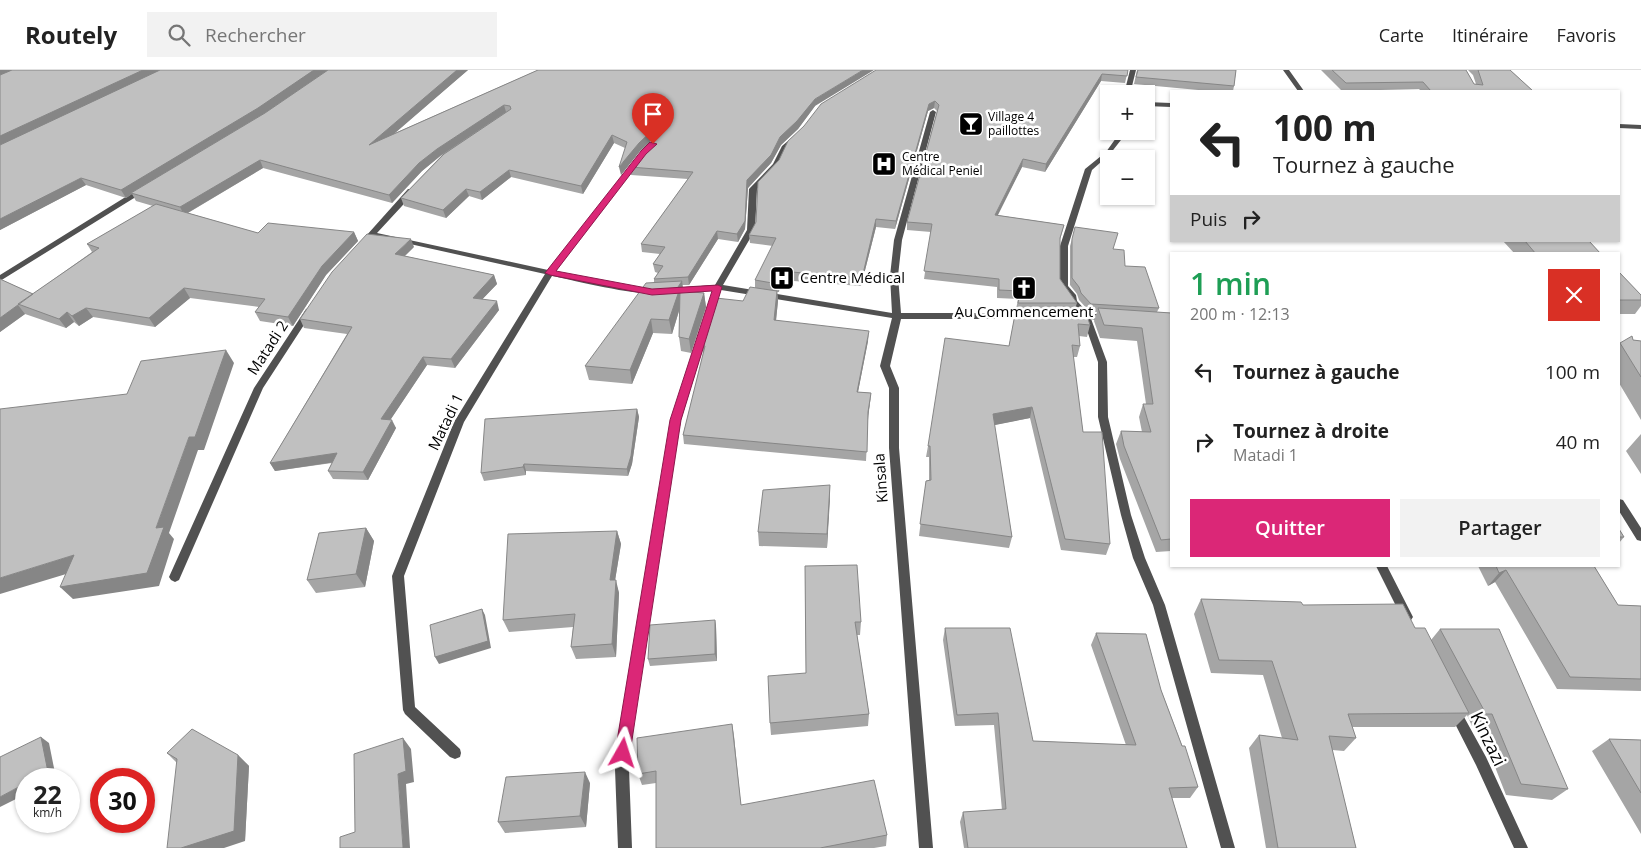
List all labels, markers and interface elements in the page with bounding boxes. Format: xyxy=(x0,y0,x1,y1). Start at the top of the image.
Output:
search box xyxy=(147,12,497,57)
text: Routely xyxy=(25,18,117,51)
icon: search xyxy=(165,21,193,49)
text: Rechercher xyxy=(205,22,306,48)
text: Carte xyxy=(1379,23,1424,47)
text: Itinéraire xyxy=(1452,23,1528,47)
text: Favoris xyxy=(1556,23,1616,47)
map controls xyxy=(1100,85,1155,205)
button: + xyxy=(1100,85,1155,140)
pin xyxy=(632,93,674,144)
icon: arrive xyxy=(639,100,667,128)
text: 100 m xyxy=(1273,104,1377,151)
place label: Village 4 paillottes xyxy=(988,108,1040,139)
icon: left xyxy=(1190,110,1255,175)
bar icon: Village 4 paillottes xyxy=(958,111,984,137)
place label: Centre Médical Peniel xyxy=(902,148,983,179)
text: Tournez à gauche xyxy=(1273,149,1455,179)
button: − xyxy=(1100,150,1155,205)
hospital icon: Centre Médical Peniel xyxy=(871,151,897,177)
icon: right xyxy=(1237,205,1265,233)
text: Puis xyxy=(1190,206,1227,232)
text: 1 min xyxy=(1190,263,1271,304)
hospital icon: Centre Médical xyxy=(769,265,795,291)
place label: Centre Médical xyxy=(800,267,905,287)
button: close xyxy=(1548,269,1600,321)
church icon: Au Commencement xyxy=(1011,275,1037,301)
place label: Au Commencement xyxy=(955,301,1093,321)
text: 200 m · 12:13 xyxy=(1190,303,1290,325)
street label: Matadi 2 xyxy=(242,316,292,378)
icon: left xyxy=(1190,358,1218,386)
text: Tournez à gauche xyxy=(1233,359,1399,385)
text: 100 m xyxy=(1545,359,1600,385)
street label: Matadi 1 xyxy=(423,390,467,453)
text: Tournez à droite xyxy=(1233,418,1389,444)
icon: right xyxy=(1190,428,1218,456)
text: 40 m xyxy=(1556,429,1600,455)
text: Matadi 1 xyxy=(1233,444,1298,466)
street label: Kinsala xyxy=(868,453,892,504)
button: Quitter xyxy=(1190,499,1390,557)
button: Partager xyxy=(1400,499,1600,557)
street label: Kinzazi xyxy=(1465,707,1512,770)
position arrow xyxy=(596,726,648,778)
speed limit sign: 30 xyxy=(90,768,155,833)
text: 22 xyxy=(33,777,62,811)
text: km/h xyxy=(33,804,62,821)

